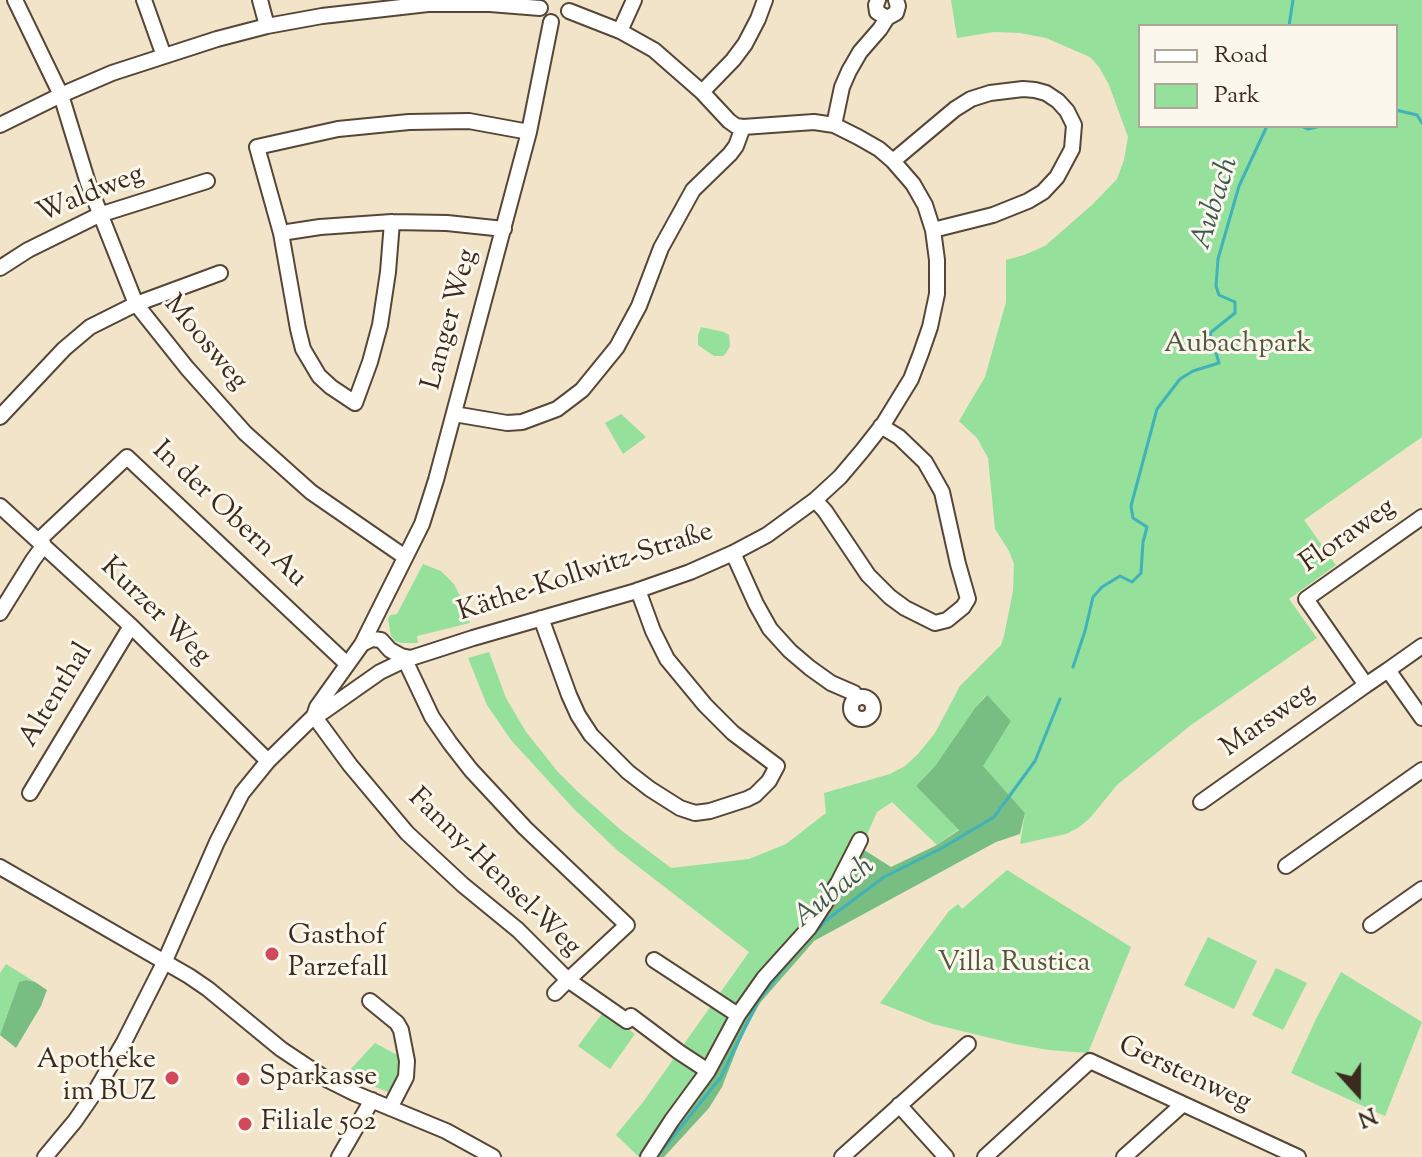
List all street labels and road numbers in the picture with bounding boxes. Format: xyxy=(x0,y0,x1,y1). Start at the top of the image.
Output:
street label: Waldweg xyxy=(33,159,149,233)
street label: Langer Weg xyxy=(417,246,487,394)
street label: Moosweg xyxy=(155,290,253,398)
street label: In der Obern Au xyxy=(143,436,313,596)
street label: Floraweg xyxy=(1295,492,1403,582)
street label: Käthe-Kollwitz-Straße xyxy=(454,517,718,631)
street label: Kurzer Weg xyxy=(92,552,216,674)
street label: Altenthal xyxy=(14,638,102,754)
street label: Marsweg xyxy=(1216,678,1322,766)
street label: Fanny-Hensel-Weg xyxy=(399,783,587,965)
street label: Gerstenweg xyxy=(1112,1031,1256,1121)

